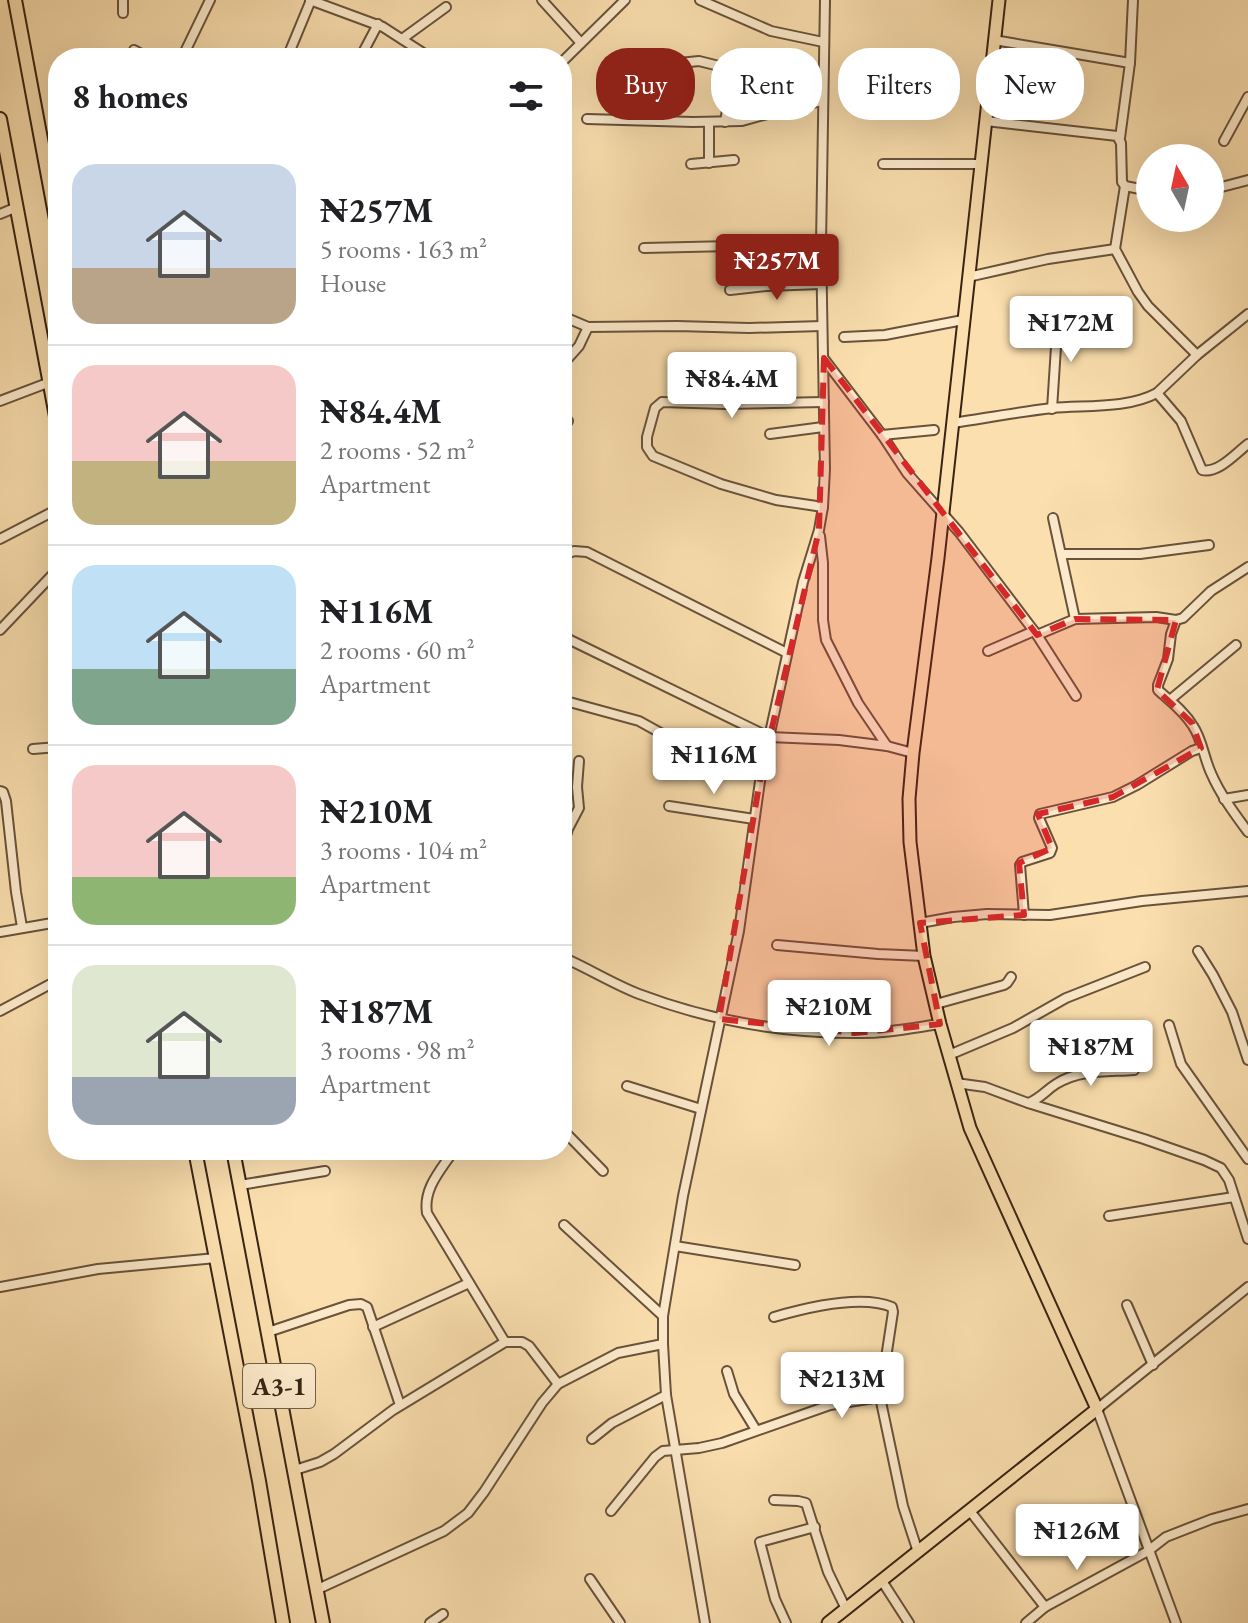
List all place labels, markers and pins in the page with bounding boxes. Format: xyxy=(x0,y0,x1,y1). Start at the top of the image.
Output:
pin: ₦257M xyxy=(721,234,833,302)
pin: ₦172M xyxy=(1015,296,1127,364)
pin: ₦84.4M xyxy=(667,352,797,420)
pin: ₦116M xyxy=(658,728,770,796)
pin: ₦210M xyxy=(773,980,885,1048)
pin: ₦187M xyxy=(1035,1020,1147,1088)
pin: ₦213M xyxy=(786,1352,898,1420)
pin: ₦126M xyxy=(1021,1504,1133,1572)

